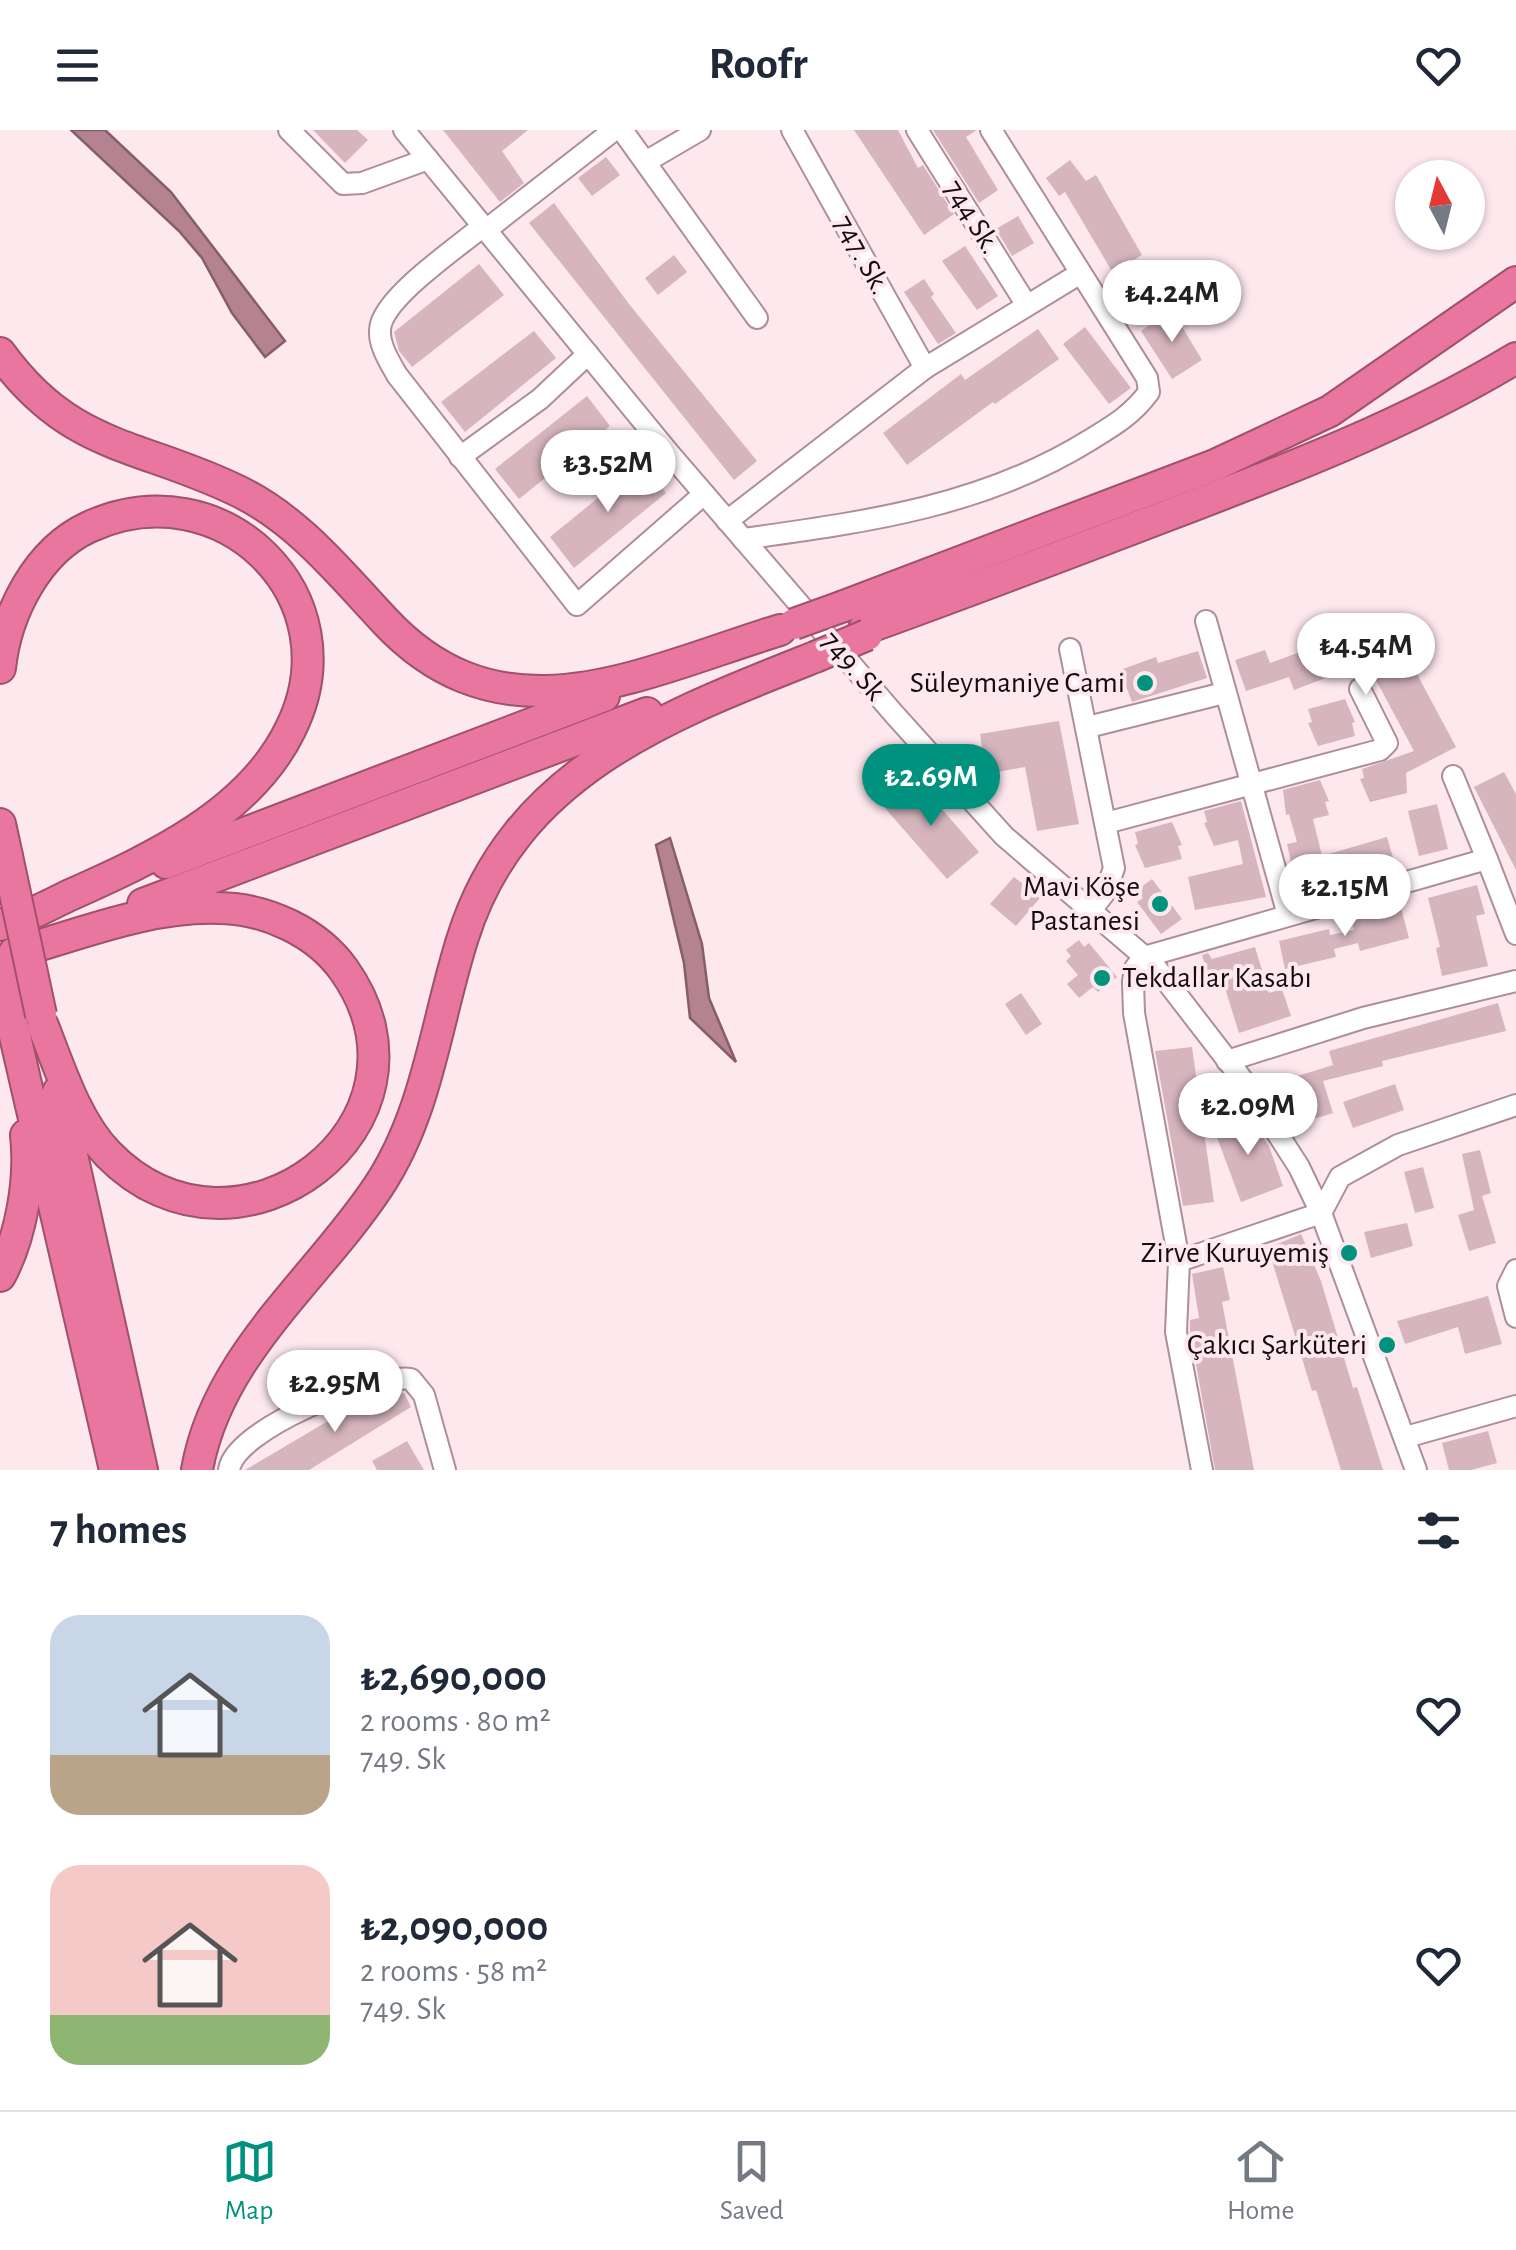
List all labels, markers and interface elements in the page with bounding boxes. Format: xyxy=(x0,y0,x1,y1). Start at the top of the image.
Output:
icon: menu xyxy=(50,38,105,93)
icon: heart xyxy=(1411,38,1466,93)
text: Roofr xyxy=(708,42,808,87)
north arrow xyxy=(1395,160,1485,250)
map controls xyxy=(1395,160,1485,250)
street label: 744 Sk. xyxy=(938,175,1006,259)
street label: 747. Sk. xyxy=(828,210,896,300)
pin: ₺4.24M xyxy=(1091,260,1253,345)
text: ₺4.24M xyxy=(1124,276,1220,308)
pin: ₺3.52M xyxy=(527,430,689,515)
text: ₺3.52M xyxy=(563,446,653,478)
pin: ₺4.54M xyxy=(1285,613,1447,698)
street label: 749. Sk xyxy=(815,626,891,706)
text: ₺4.54M xyxy=(1319,629,1413,661)
place label: Süleymaniye Cami xyxy=(910,668,1125,698)
marker: Süleymaniye Cami xyxy=(1134,672,1156,694)
pin: ₺2.69M xyxy=(850,744,1012,829)
text: ₺2.69M xyxy=(884,760,978,792)
pin: ₺2.15M xyxy=(1264,854,1426,939)
text: ₺2.15M xyxy=(1301,870,1389,902)
place label: Mavi Köşe Pastanesi xyxy=(1023,872,1140,936)
marker: Mavi Köşe Pastanesi xyxy=(1149,893,1171,915)
place label: Tekdallar Kasabı xyxy=(1122,963,1312,993)
marker: Tekdallar Kasabı xyxy=(1091,967,1113,989)
pin: ₺2.09M xyxy=(1167,1073,1329,1158)
text: ₺2.09M xyxy=(1200,1089,1296,1121)
place label: Zirve Kuruyemiş xyxy=(1141,1238,1329,1268)
marker: Zirve Kuruyemiş xyxy=(1338,1242,1360,1264)
place label: Çakıcı Şarküteri xyxy=(1187,1330,1367,1360)
marker: Çakıcı Şarküteri xyxy=(1376,1334,1398,1356)
pin: ₺2.95M xyxy=(254,1350,416,1435)
text: ₺2.95M xyxy=(289,1366,381,1398)
icon: filters xyxy=(1411,1503,1466,1558)
text: 7 homes xyxy=(50,1509,187,1551)
icon: home xyxy=(130,1655,250,1775)
text: ₺2,690,000 xyxy=(360,1656,547,1698)
icon: heart xyxy=(1411,1688,1466,1743)
text: 2 rooms · 80 m² xyxy=(360,1705,551,1737)
text: 749. Sk xyxy=(360,1743,446,1775)
icon: home xyxy=(130,1905,250,2025)
text: ₺2,090,000 xyxy=(360,1906,549,1948)
icon: heart xyxy=(1411,1938,1466,1993)
text: 2 rooms · 58 m² xyxy=(360,1955,547,1987)
text: 749. Sk xyxy=(360,1993,446,2025)
tab: Map xyxy=(222,2134,277,2228)
tab: Saved xyxy=(720,2134,784,2228)
tab: Home xyxy=(1227,2134,1294,2228)

